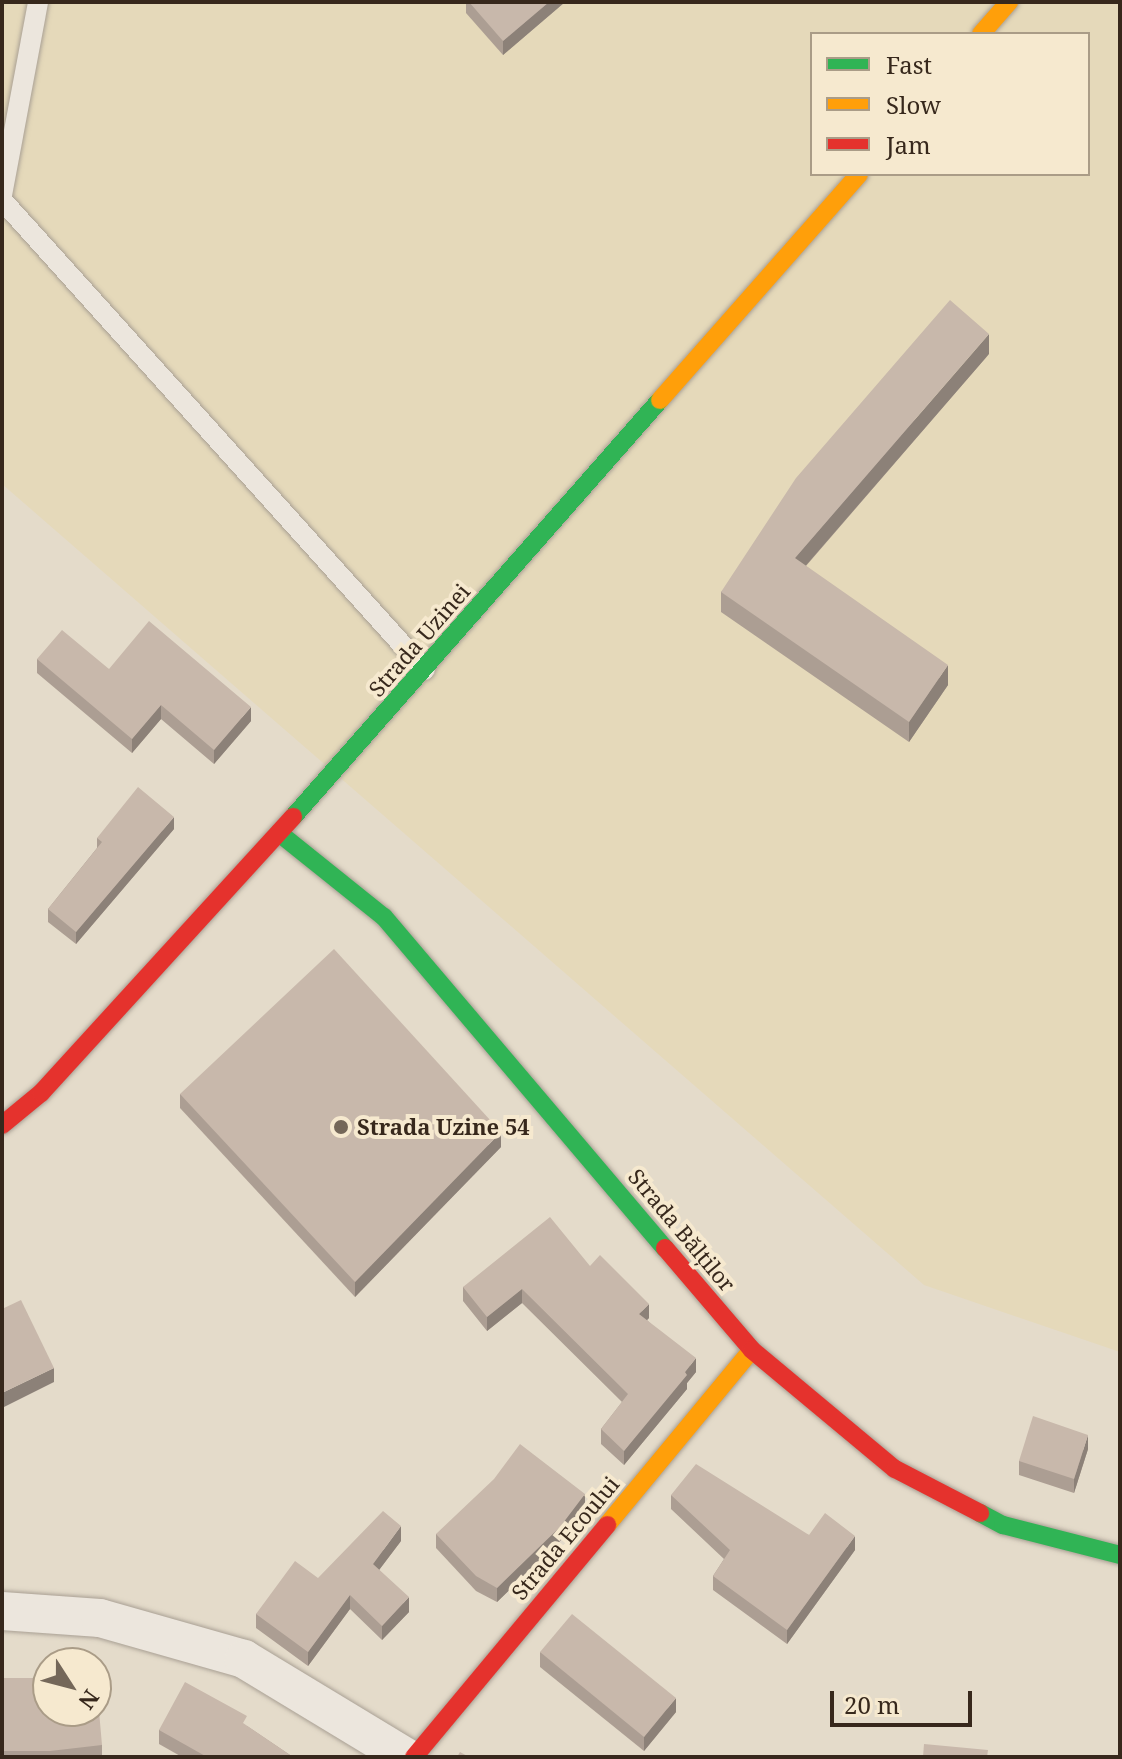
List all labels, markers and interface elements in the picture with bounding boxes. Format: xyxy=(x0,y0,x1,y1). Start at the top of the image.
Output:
legend xyxy=(810,32,1090,176)
text: Fast xyxy=(886,48,932,81)
text: Slow xyxy=(886,88,941,121)
text: Jam xyxy=(886,128,931,161)
street label: Strada Uzinei xyxy=(363,578,475,702)
place label: Strada Uzine 54 xyxy=(357,1114,530,1140)
marker: Strada Uzine 54 xyxy=(332,1118,350,1136)
street label: Strada Bălților xyxy=(623,1163,741,1297)
street label: Strada Ecoului xyxy=(506,1471,624,1605)
north arrow xyxy=(32,1647,112,1727)
scale bar xyxy=(834,1675,976,1725)
text: N xyxy=(73,1684,107,1716)
text: 20 m xyxy=(844,1688,900,1721)

